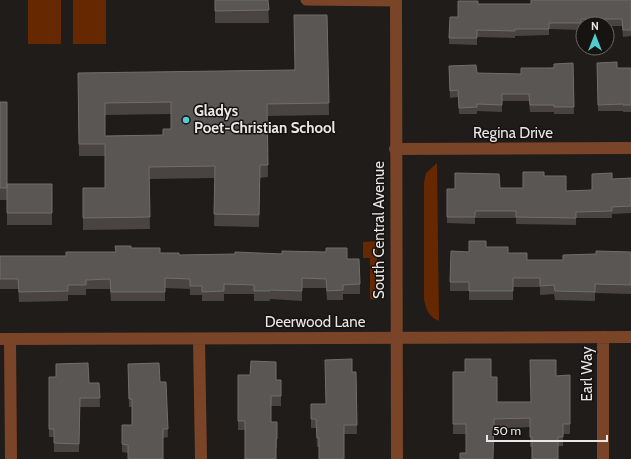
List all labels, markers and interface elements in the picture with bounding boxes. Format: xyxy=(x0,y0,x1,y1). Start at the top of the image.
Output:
north arrow xyxy=(575,16,615,56)
text: N xyxy=(591,19,599,33)
place label: Gladys Poet-Christian School xyxy=(194,102,336,137)
marker: Gladys Poet-Christian School xyxy=(181,115,191,125)
street label: Regina Drive xyxy=(473,124,553,142)
street label: South Central Avenue xyxy=(370,161,388,299)
street label: Deerwood Lane xyxy=(265,313,366,331)
street label: Earl Way xyxy=(578,346,596,402)
scale bar xyxy=(487,417,607,443)
text: 50 m xyxy=(493,423,521,438)

